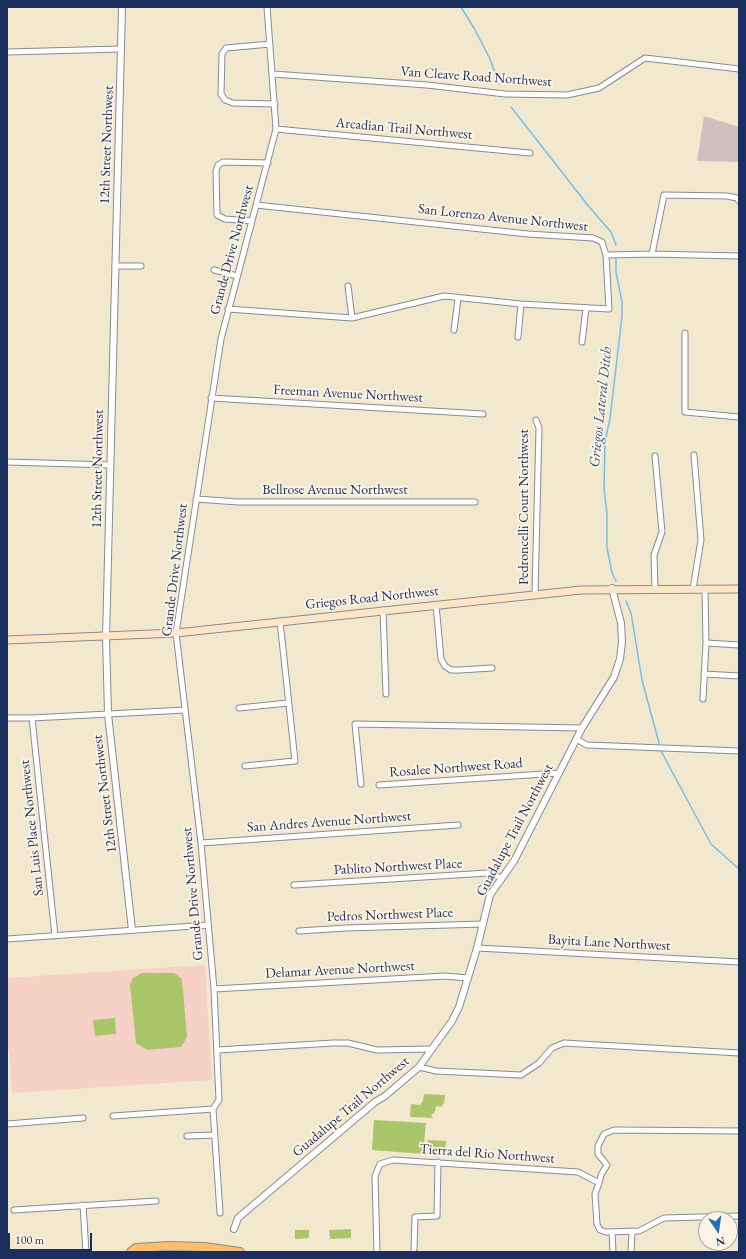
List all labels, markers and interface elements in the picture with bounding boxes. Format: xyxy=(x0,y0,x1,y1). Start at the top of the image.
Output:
street label: Van Cleave Road Northwest xyxy=(400,63,552,91)
street label: 12th Street Northwest xyxy=(97,85,117,205)
street label: Arcadian Trail Northwest xyxy=(335,115,473,143)
street label: Grande Drive Northwest xyxy=(207,183,257,317)
street label: San Lorenzo Avenue Northwest xyxy=(417,201,589,235)
water label: Griegos Lateral Ditch xyxy=(586,346,616,468)
street label: Freeman Avenue Northwest xyxy=(273,382,423,406)
street label: 12th Street Northwest xyxy=(89,409,107,529)
street label: Pedroncelli Court Northwest xyxy=(516,429,532,585)
street label: Bellrose Avenue Northwest xyxy=(262,482,408,498)
street label: Grande Drive Northwest xyxy=(159,503,191,637)
street label: Griegos Road Northwest xyxy=(305,583,439,613)
street label: 12th Street Northwest xyxy=(89,734,121,854)
street label: Rosalee Northwest Road xyxy=(389,755,523,781)
street label: San Luis Place Northwest xyxy=(17,759,47,897)
street label: Guadalupe Trail Northwest xyxy=(473,761,557,899)
street label: San Andres Avenue Northwest xyxy=(246,808,412,836)
street label: Grande Drive Northwest xyxy=(179,827,207,961)
street label: Pablito Northwest Place xyxy=(333,855,463,879)
street label: Pedros Northwest Place xyxy=(327,904,453,926)
street label: Bayita Lane Northwest xyxy=(547,931,671,955)
street label: Delamar Avenue Northwest xyxy=(265,958,415,982)
street label: Guadalupe Trail Northwest xyxy=(289,1053,413,1161)
street label: Tierra del Rio Northwest xyxy=(419,1141,555,1167)
north arrow xyxy=(698,1211,738,1251)
scale bar xyxy=(10,1225,94,1251)
text: 100 m xyxy=(15,1232,44,1248)
text: N xyxy=(715,1234,726,1250)

